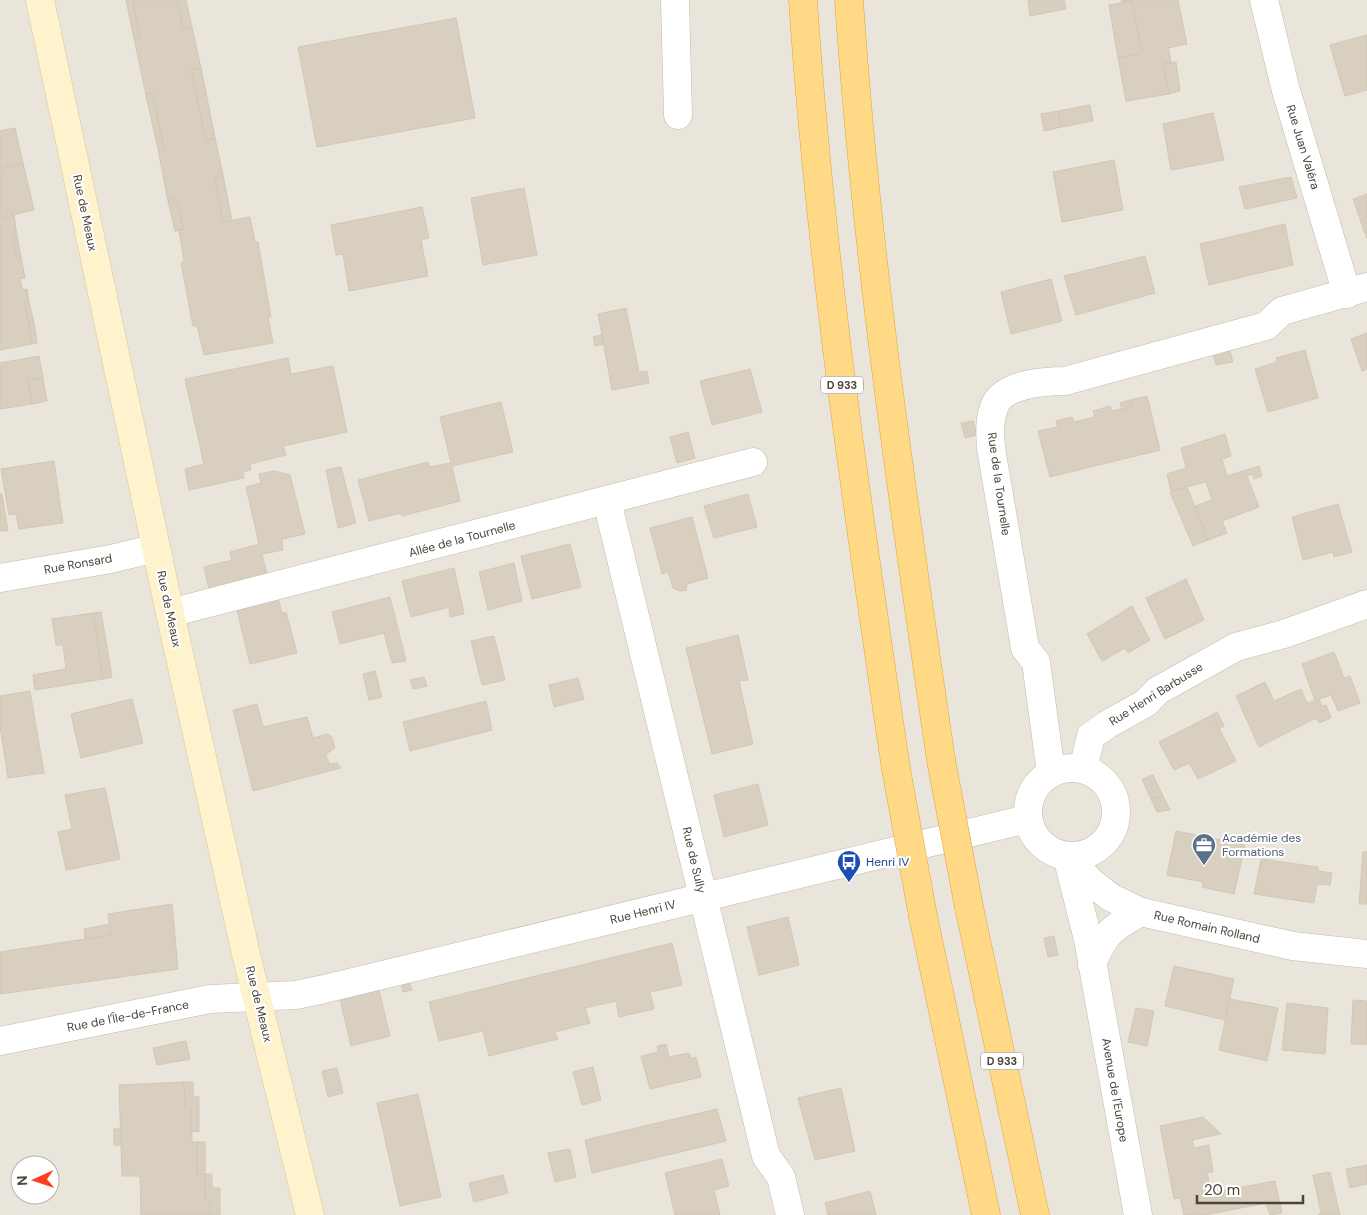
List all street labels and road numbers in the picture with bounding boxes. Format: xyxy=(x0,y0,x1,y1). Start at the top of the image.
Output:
street label: Rue Juan Valéra xyxy=(1283,103,1323,191)
street label: Rue de Meaux xyxy=(69,173,101,253)
road number: D 933 xyxy=(821,376,863,394)
street label: Rue de la Tournelle xyxy=(984,431,1014,537)
street label: Allée de la Tournelle xyxy=(407,517,517,561)
street label: Rue Ronsard xyxy=(43,550,113,578)
street label: Rue de Meaux xyxy=(153,569,185,649)
street label: Rue Henri Barbusse xyxy=(1106,659,1206,729)
street label: Rue de Sully xyxy=(679,825,709,895)
street label: Rue Henri IV xyxy=(608,896,678,928)
street label: Rue Romain Rolland xyxy=(1152,907,1262,947)
street label: Rue de Meaux xyxy=(242,964,276,1044)
street label: Rue de l'Île-de-France xyxy=(66,996,190,1036)
street label: Avenue de l'Europe xyxy=(1098,1037,1132,1143)
road number: D 933 xyxy=(981,1052,1023,1070)

